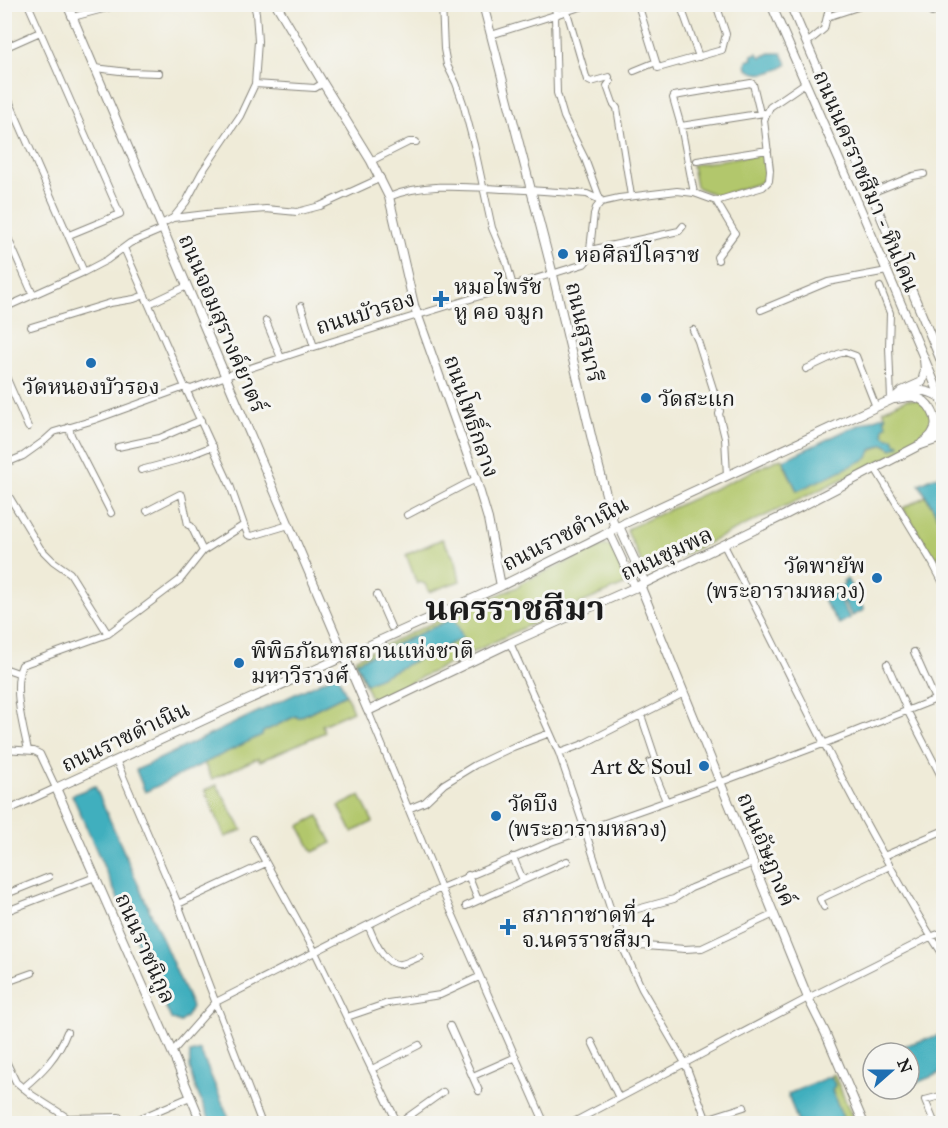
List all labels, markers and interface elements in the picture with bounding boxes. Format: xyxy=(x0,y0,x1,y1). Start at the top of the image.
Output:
street label: ถนนนครราชสีมา - หินโคน xyxy=(807,66,927,296)
street label: ถนนจอมสุรางค์ยาตร์ xyxy=(172,230,272,417)
place label: หอศิลป์โคราช xyxy=(575,240,700,268)
marker: หอศิลป์โคราช xyxy=(556,247,570,261)
place label: หมอไพรัช หู คอ จมูก xyxy=(454,272,544,325)
street label: ถนนสุรนารี xyxy=(559,279,609,385)
street label: ถนนบัวรอง xyxy=(312,285,418,340)
marker: หมอไพรัช หู คอ จมูก xyxy=(432,290,450,308)
street label: ถนนโพธิ์กลาง xyxy=(438,351,508,481)
marker: วัดหนองบัวรอง xyxy=(84,356,98,370)
place label: วัดหนองบัวรอง xyxy=(22,373,160,400)
place label: วัดสะแก xyxy=(658,385,735,412)
marker: วัดสะแก xyxy=(639,391,653,405)
street label: ถนนราชดำเนิน xyxy=(497,490,633,577)
street label: ถนนชุมพล xyxy=(616,520,717,587)
place label: วัดพายัพ (พระอารามหลวง) xyxy=(706,552,865,604)
marker: วัดพายัพ (พระอารามหลวง) xyxy=(870,571,884,585)
district label: นครราชสีมา xyxy=(425,588,605,629)
place label: พิพิธภัณฑสถานแห่งชาติ มหาวีรวงศ์ xyxy=(251,637,474,689)
marker: พิพิธภัณฑสถานแห่งชาติ มหาวีรวงศ์ xyxy=(232,656,246,670)
street label: ถนนราชดำเนิน xyxy=(57,695,194,778)
place label: Art & Soul xyxy=(590,753,692,780)
marker: Art & Soul xyxy=(697,759,711,773)
street label: ถนนอัษฎางค์ xyxy=(731,788,802,910)
place label: วัดบึง (พระอารามหลวง) xyxy=(508,790,667,842)
marker: วัดบึง (พระอารามหลวง) xyxy=(489,809,503,823)
street label: ถนนราชนิกูล xyxy=(109,889,182,1008)
place label: สภากาชาดที่ 4 จ.นครราชสีมา xyxy=(522,898,654,953)
marker: สภากาชาดที่ 4 จ.นครราชสีมา xyxy=(499,918,517,936)
north arrow xyxy=(861,1041,921,1101)
text: N xyxy=(893,1056,916,1076)

